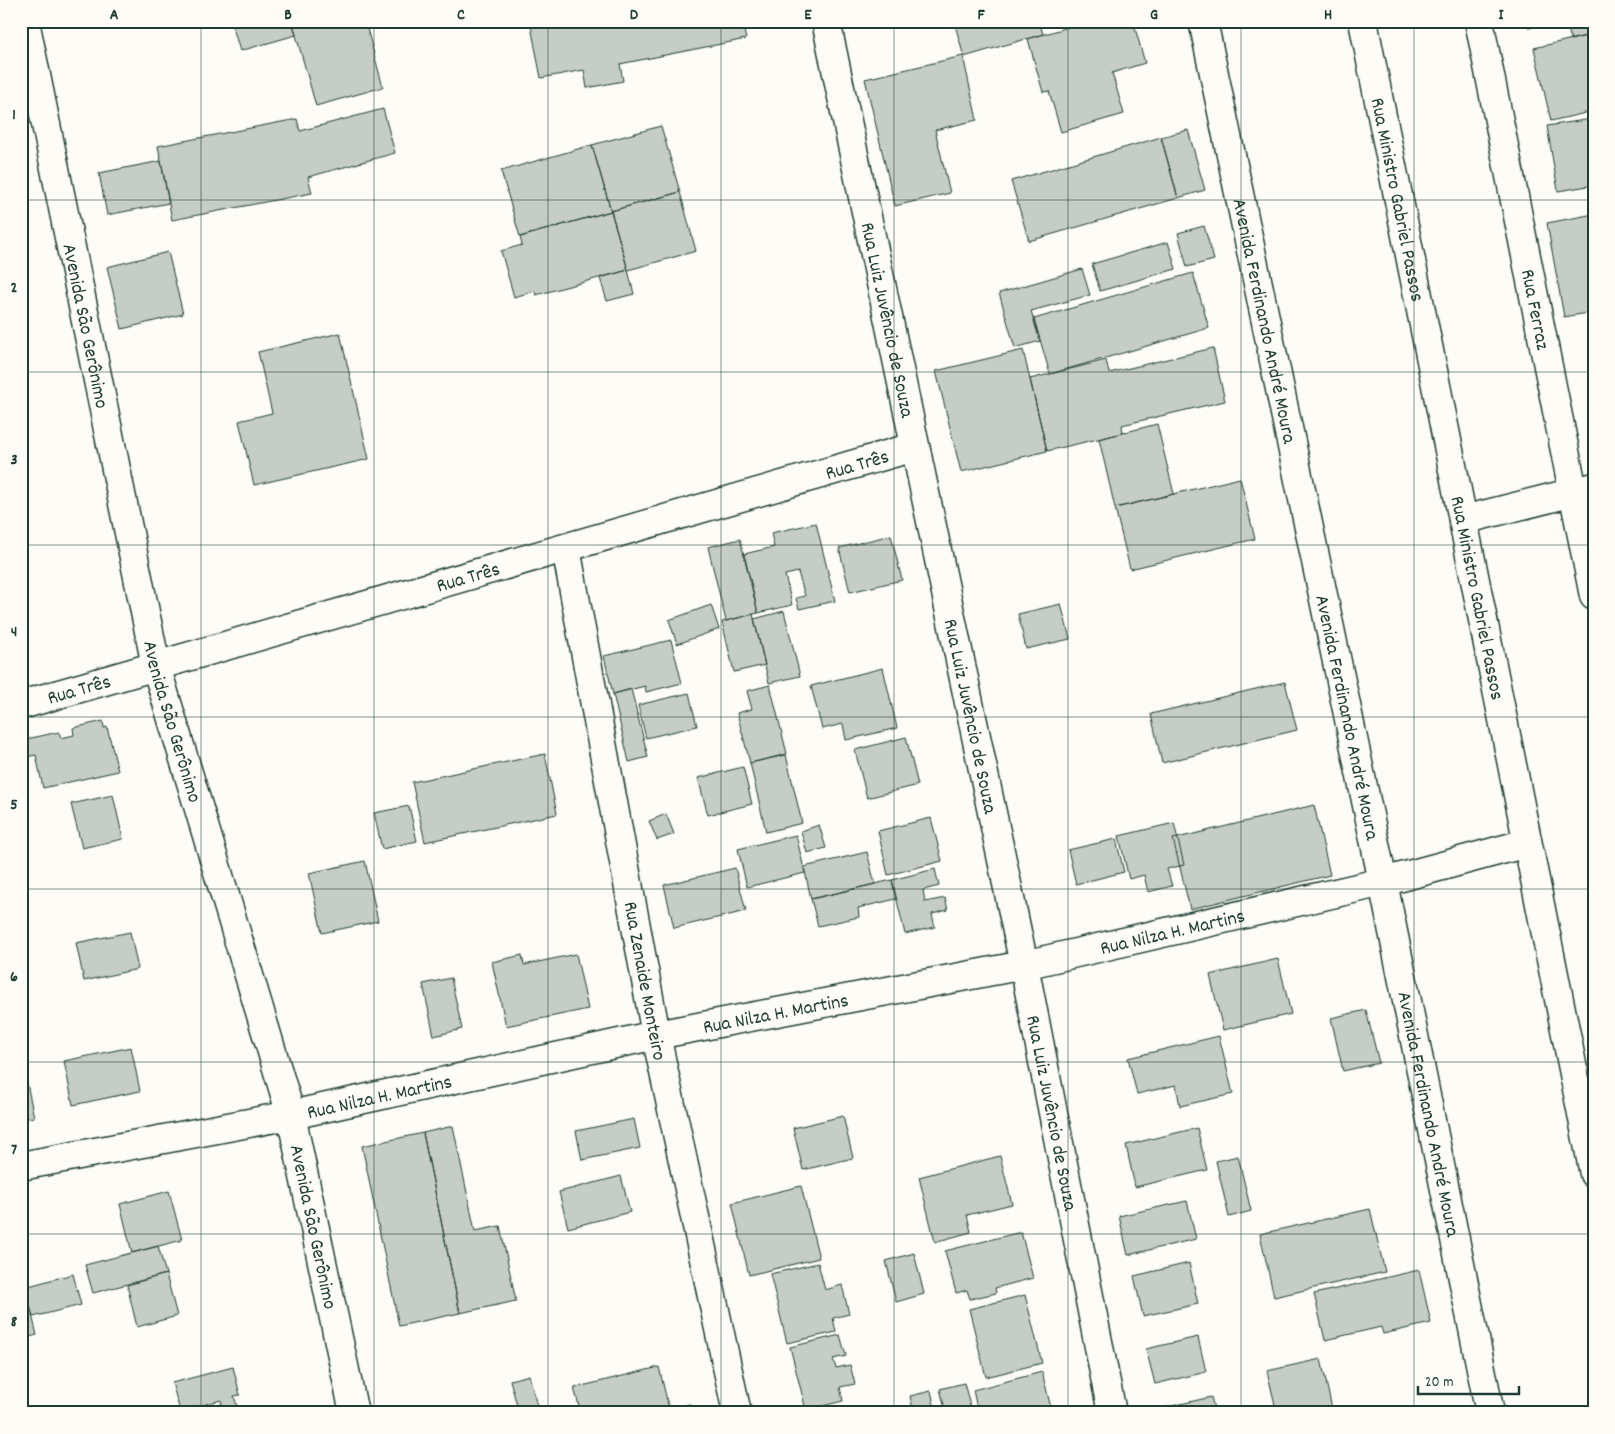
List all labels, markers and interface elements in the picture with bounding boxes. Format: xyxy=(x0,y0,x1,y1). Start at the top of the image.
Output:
text: A xyxy=(110,4,119,27)
text: B xyxy=(284,4,292,27)
text: C xyxy=(457,4,465,27)
text: D xyxy=(630,4,639,27)
text: E xyxy=(804,4,812,27)
text: F xyxy=(977,4,985,27)
text: G xyxy=(1150,4,1158,27)
text: H xyxy=(1324,4,1332,27)
text: I xyxy=(1499,4,1505,27)
street label: Rua Ministro Gabriel Passos xyxy=(1362,96,1430,305)
text: 1 xyxy=(12,104,16,127)
street label: Avenida Ferdinando André Moura xyxy=(1223,196,1302,447)
street label: Rua Luiz Juvêncio de Souza xyxy=(852,220,920,421)
street label: Avenida São Gerônimo xyxy=(54,242,114,411)
street label: Rua Ferraz xyxy=(1512,267,1556,353)
text: 2 xyxy=(11,277,18,300)
street label: Rua Três xyxy=(823,444,893,489)
text: 3 xyxy=(10,449,18,472)
street label: Rua Ministro Gabriel Passos xyxy=(1441,494,1510,703)
street label: Rua Três xyxy=(434,556,504,601)
street label: Avenida Ferdinando André Moura xyxy=(1306,593,1385,843)
street label: Rua Luiz Juvêncio de Souza xyxy=(935,616,1003,817)
text: 4 xyxy=(11,621,17,644)
street label: Avenida São Gerônimo xyxy=(134,638,207,807)
street label: Rua Três xyxy=(44,669,115,714)
text: 5 xyxy=(10,794,18,817)
street label: Rua Zenaide Monteiro xyxy=(615,899,672,1063)
street label: Rua Nilza H. Martins xyxy=(1098,903,1248,964)
text: 6 xyxy=(10,966,18,989)
street label: Rua Nilza H. Martins xyxy=(701,988,851,1043)
street label: Avenida Ferdinando André Moura xyxy=(1388,989,1465,1240)
street label: Rua Luiz Juvêncio de Souza xyxy=(1017,1013,1083,1214)
street label: Rua Nilza H. Martins xyxy=(305,1069,455,1128)
text: 7 xyxy=(11,1139,17,1162)
street label: Avenida São Gerônimo xyxy=(281,1142,343,1312)
text: 8 xyxy=(11,1311,18,1334)
scale bar xyxy=(1418,1364,1519,1396)
text: 20 m xyxy=(1425,1372,1453,1394)

